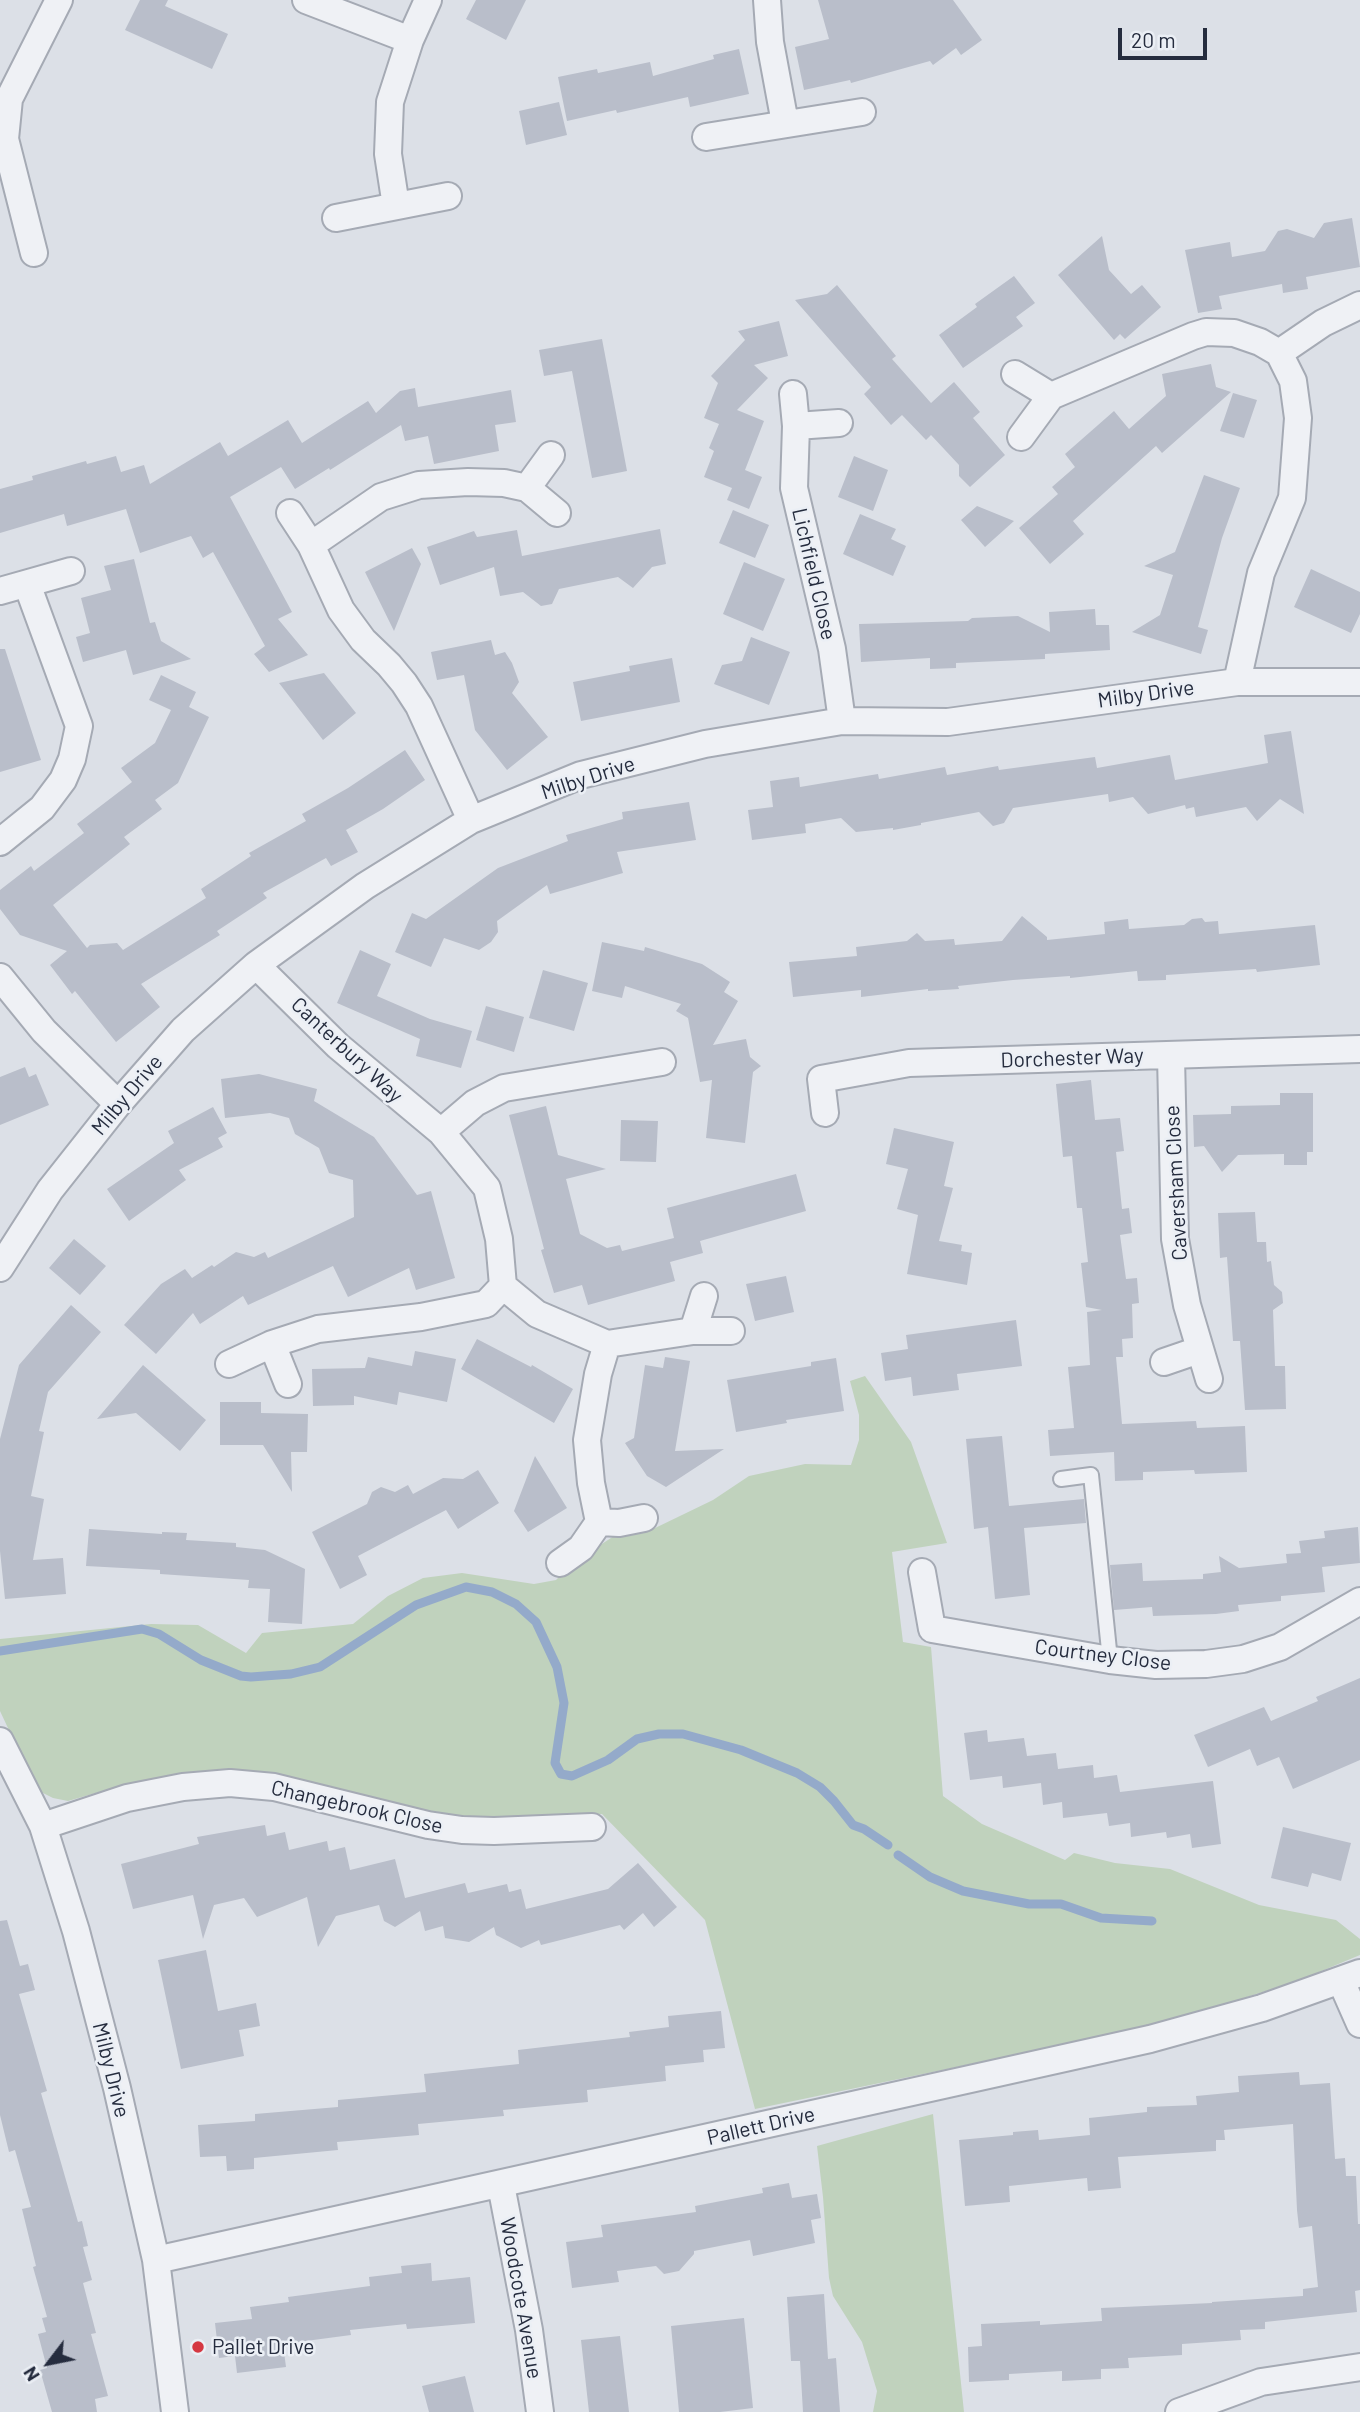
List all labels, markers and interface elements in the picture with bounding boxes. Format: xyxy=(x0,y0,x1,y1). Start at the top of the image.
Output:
scale bar xyxy=(1122,14,1211,58)
text: 20 m xyxy=(1131,27,1176,52)
street label: Lichfield Close xyxy=(787,506,841,642)
street label: Milby Drive xyxy=(1096,675,1196,713)
street label: Milby Drive xyxy=(538,751,638,805)
street label: Canterbury Way xyxy=(286,992,408,1108)
street label: Dorchester Way xyxy=(1000,1043,1144,1073)
street label: Milby Drive xyxy=(86,1050,168,1140)
street label: Caversham Close xyxy=(1159,1105,1193,1261)
street label: Courtney Close xyxy=(1033,1634,1173,1676)
street label: Changebrook Close xyxy=(269,1775,445,1839)
street label: Milby Drive xyxy=(87,2020,135,2120)
street label: Pallett Drive xyxy=(705,2101,817,2151)
street label: Woodcote Avenue xyxy=(494,2215,548,2381)
north arrow xyxy=(14,2328,84,2398)
place label: Pallet Drive xyxy=(212,2334,314,2360)
marker: Pallet Drive xyxy=(190,2339,206,2355)
text: N xyxy=(18,2363,44,2386)

